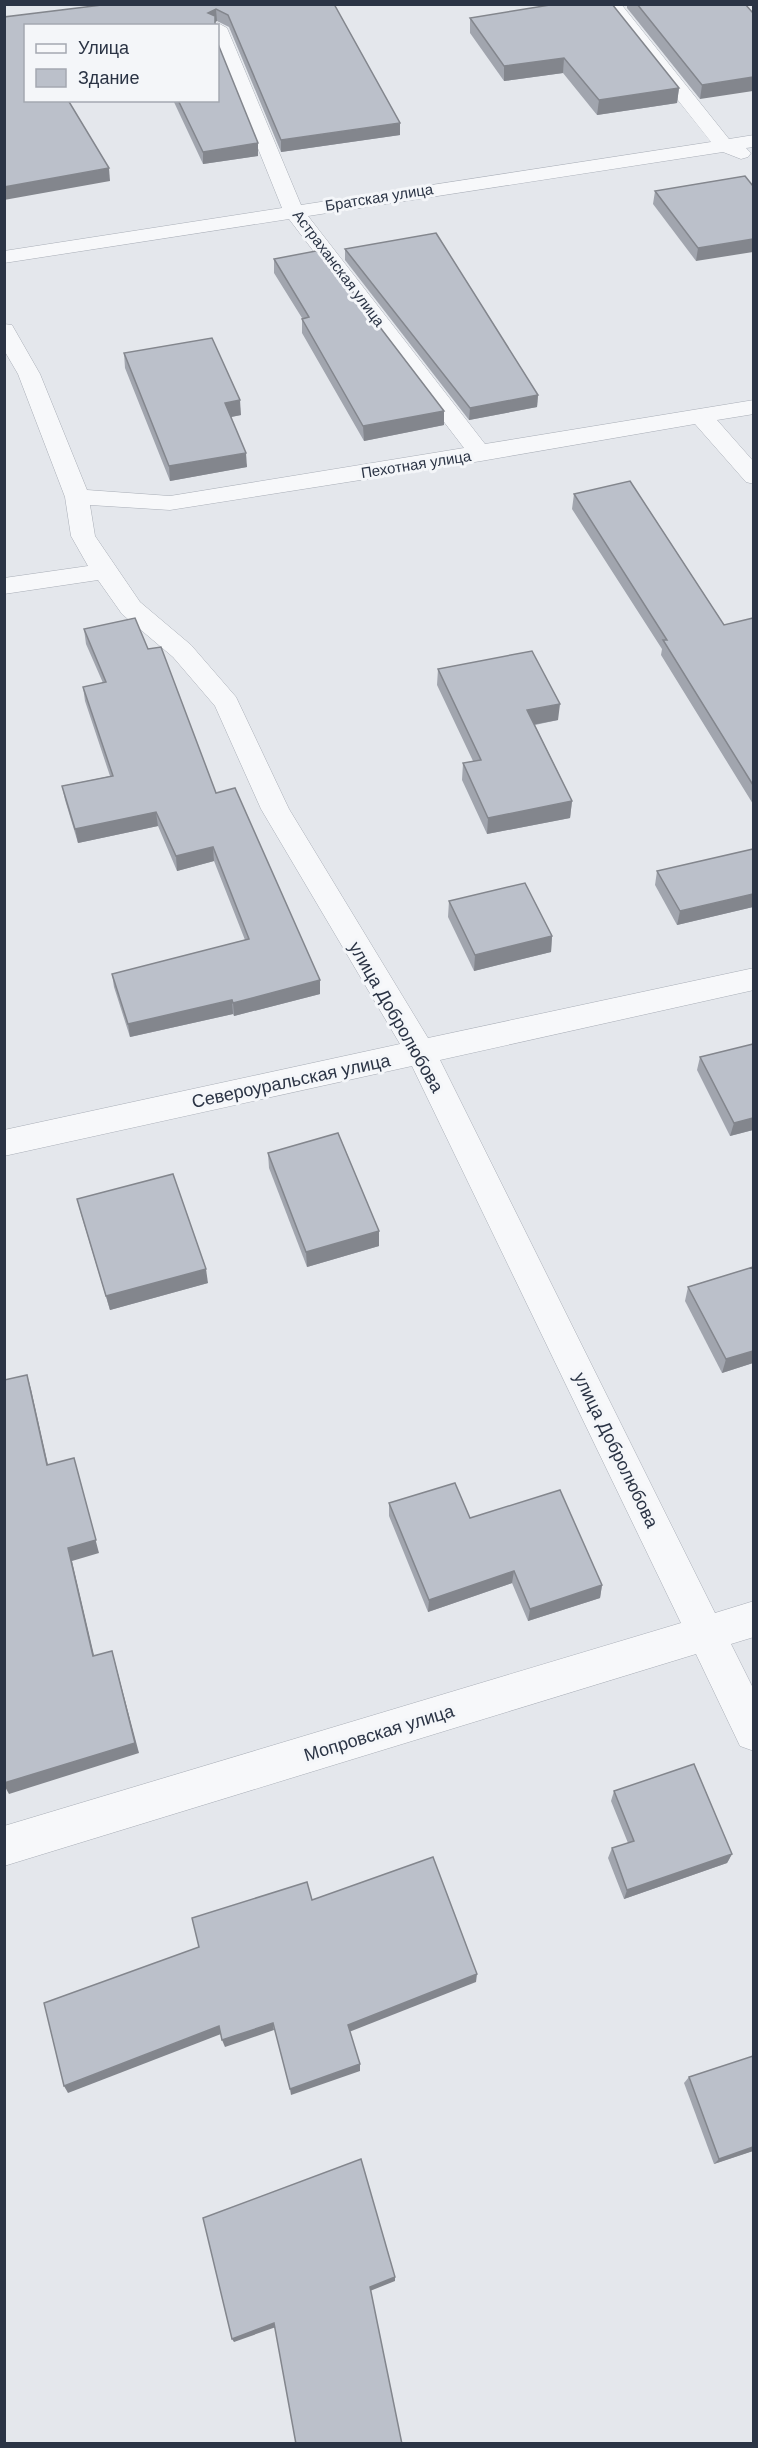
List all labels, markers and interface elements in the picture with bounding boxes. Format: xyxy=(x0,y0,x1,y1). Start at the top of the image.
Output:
legend xyxy=(24,24,219,102)
text: Улица xyxy=(78,38,130,58)
text: Здание xyxy=(78,68,139,88)
street label: Братская улица xyxy=(324,180,435,214)
street label: Астраханская улица xyxy=(290,206,389,330)
street label: Пехотная улица xyxy=(360,447,473,481)
street label: улица Добролюбова xyxy=(345,938,448,1097)
street label: Североуральская улица xyxy=(190,1050,393,1112)
street label: улица Добролюбова xyxy=(570,1369,663,1532)
street label: Мопровская улица xyxy=(302,1700,457,1765)

